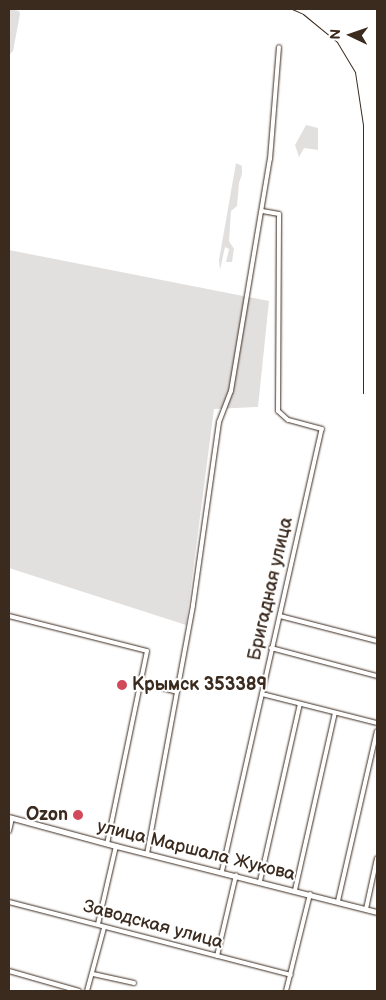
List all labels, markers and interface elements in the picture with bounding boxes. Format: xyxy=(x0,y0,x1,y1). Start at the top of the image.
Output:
north arrow xyxy=(326,10,376,60)
text: N xyxy=(327,29,344,40)
street label: Бригадная улица xyxy=(244,515,298,663)
place label: Крымск 353389 xyxy=(132,674,267,696)
marker: Крымск 353389 xyxy=(116,679,128,691)
place label: Ozon xyxy=(26,804,68,826)
marker: Ozon xyxy=(72,809,84,821)
street label: улица Маршала Жукова xyxy=(95,816,297,886)
street label: Заводская улица xyxy=(81,896,225,954)

